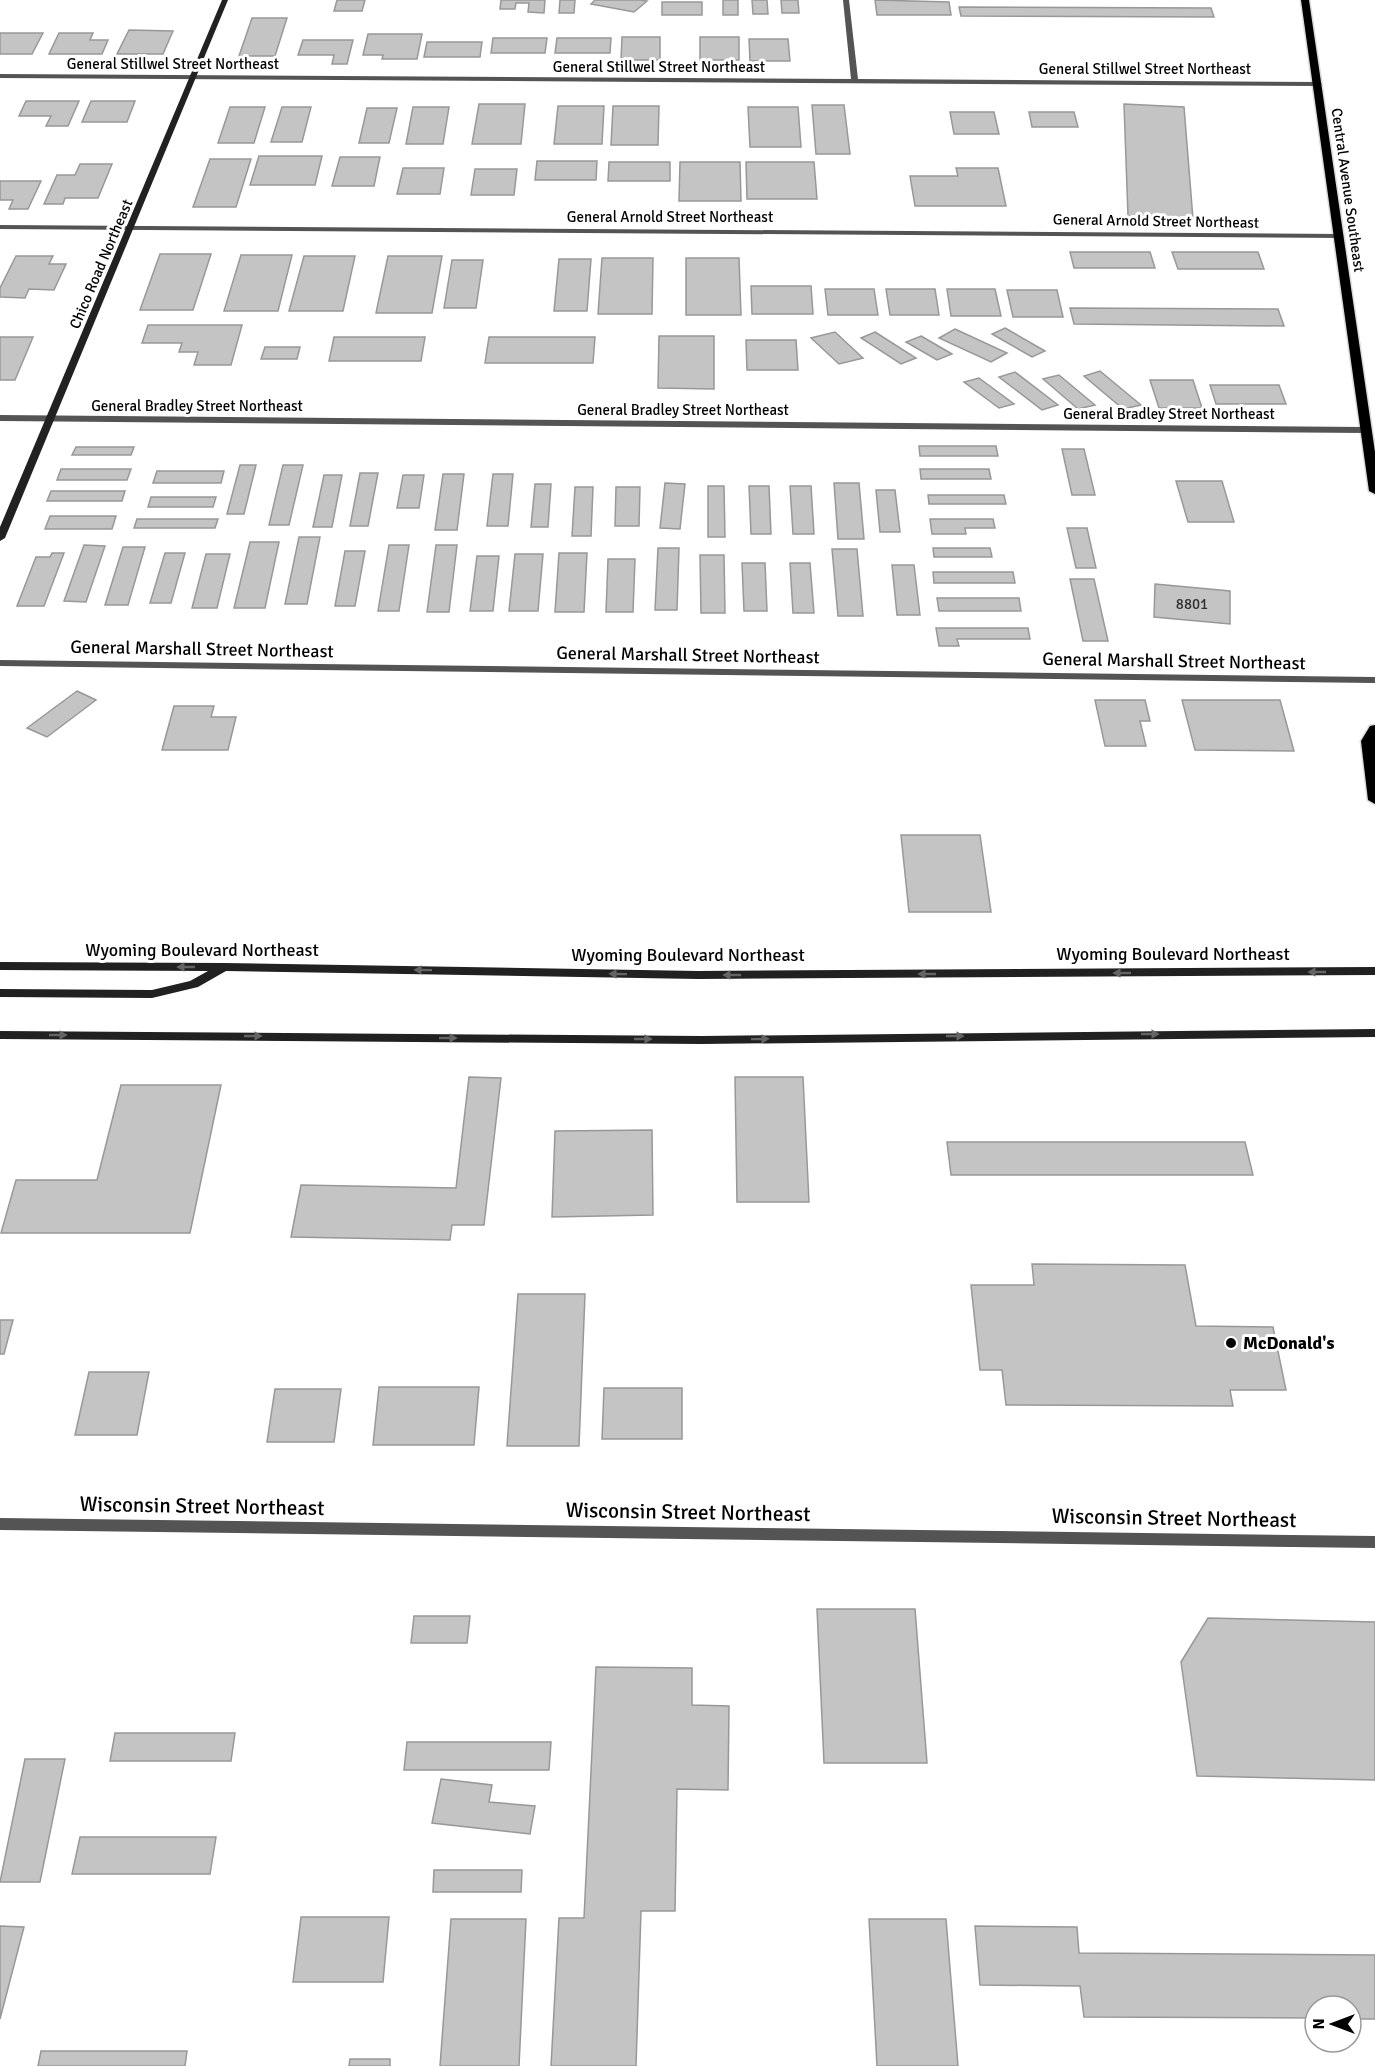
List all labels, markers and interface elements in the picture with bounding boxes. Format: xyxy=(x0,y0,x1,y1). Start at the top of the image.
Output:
street label: General Stillwel Street Northeast xyxy=(67,55,279,73)
street label: General Stillwel Street Northeast xyxy=(553,58,765,76)
street label: General Stillwel Street Northeast xyxy=(1039,60,1251,78)
street label: Central Avenue Southeast xyxy=(1328,107,1368,273)
street label: Chico Road Northeast xyxy=(66,197,136,331)
street label: General Arnold Street Northeast xyxy=(567,208,773,226)
street label: General Arnold Street Northeast xyxy=(1053,210,1259,232)
street label: General Bradley Street Northeast xyxy=(91,397,303,415)
street label: General Bradley Street Northeast xyxy=(577,401,789,419)
street label: General Bradley Street Northeast xyxy=(1063,405,1275,423)
house number: 8801 xyxy=(1176,595,1208,613)
street label: General Marshall Street Northeast xyxy=(70,636,334,662)
street label: General Marshall Street Northeast xyxy=(556,642,820,668)
street label: General Marshall Street Northeast xyxy=(1042,648,1306,674)
street label: Wyoming Boulevard Northeast xyxy=(85,939,319,961)
street label: Wyoming Boulevard Northeast xyxy=(1056,943,1290,965)
street label: Wyoming Boulevard Northeast xyxy=(571,944,805,966)
one-way arrow xyxy=(177,962,196,972)
one-way arrow xyxy=(414,966,433,975)
one-way arrow xyxy=(1307,967,1326,977)
one-way arrow xyxy=(1112,968,1131,978)
one-way arrow xyxy=(609,969,628,978)
one-way arrow xyxy=(917,969,936,979)
one-way arrow xyxy=(722,970,741,980)
one-way arrow xyxy=(1141,1029,1160,1039)
one-way arrow xyxy=(49,1030,68,1040)
one-way arrow xyxy=(244,1031,263,1041)
one-way arrow xyxy=(946,1031,965,1041)
one-way arrow xyxy=(439,1033,458,1043)
one-way arrow xyxy=(634,1034,653,1044)
one-way arrow xyxy=(751,1034,770,1043)
place label: McDonald's xyxy=(1243,1332,1334,1354)
marker: McDonald's xyxy=(1224,1336,1238,1350)
street label: Wisconsin Street Northeast xyxy=(79,1491,325,1521)
street label: Wisconsin Street Northeast xyxy=(565,1497,811,1527)
street label: Wisconsin Street Northeast xyxy=(1051,1503,1297,1533)
north arrow xyxy=(1303,1994,1363,2054)
text: N xyxy=(1309,2018,1329,2030)

